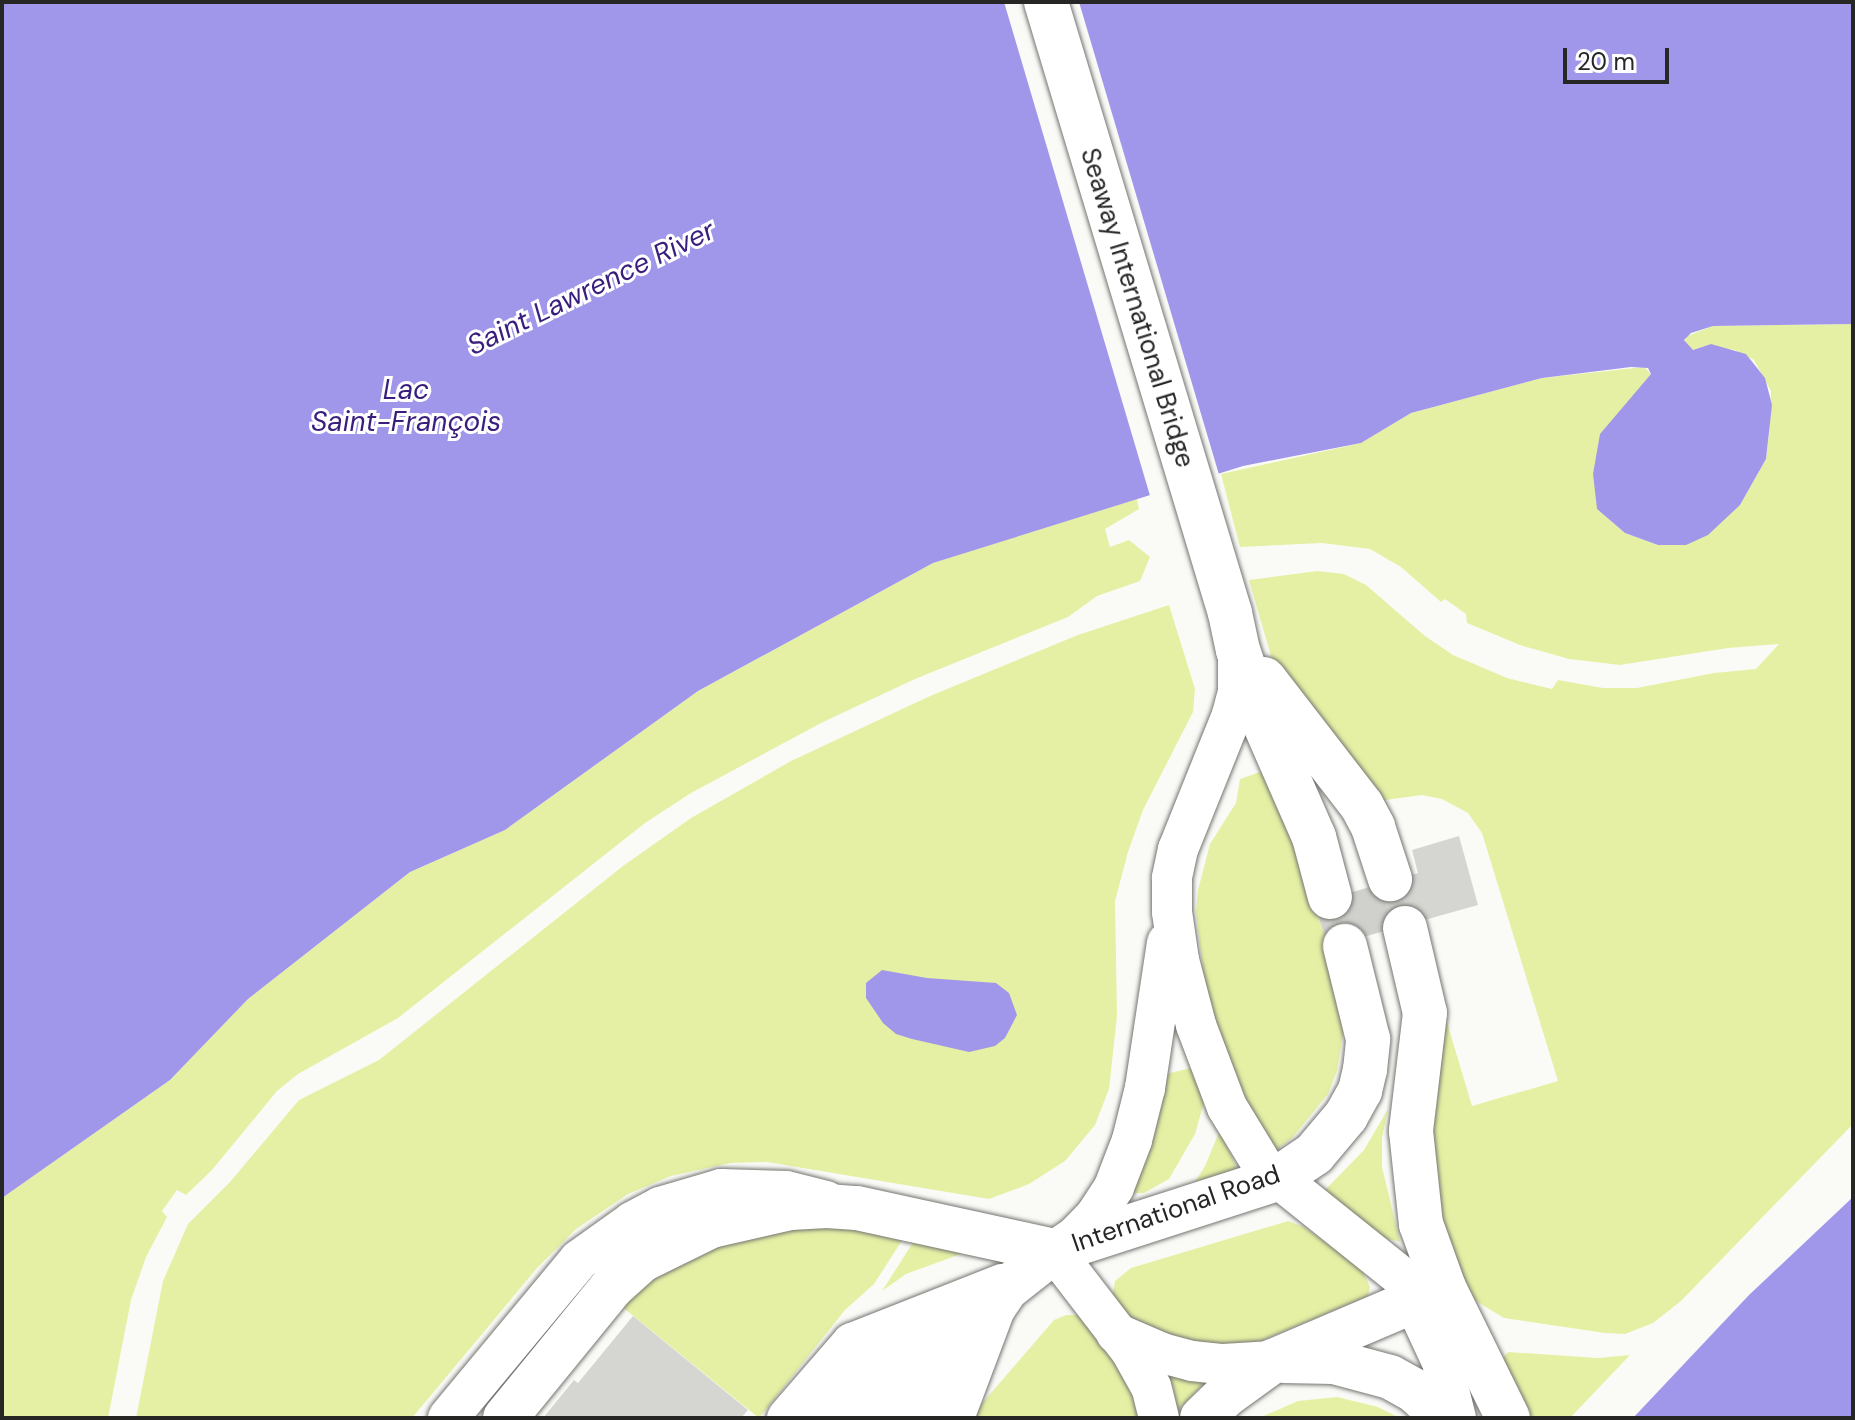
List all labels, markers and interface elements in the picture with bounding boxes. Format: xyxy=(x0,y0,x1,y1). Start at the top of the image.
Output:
scale bar xyxy=(1567,32,1673,82)
text: 20 m xyxy=(1577,46,1635,77)
street label: Seaway International Bridge xyxy=(1073,145,1201,471)
water label: Saint Lawrence River xyxy=(462,213,720,363)
water label: Lac Saint-François xyxy=(311,373,501,439)
street label: International Road xyxy=(1068,1159,1284,1259)

